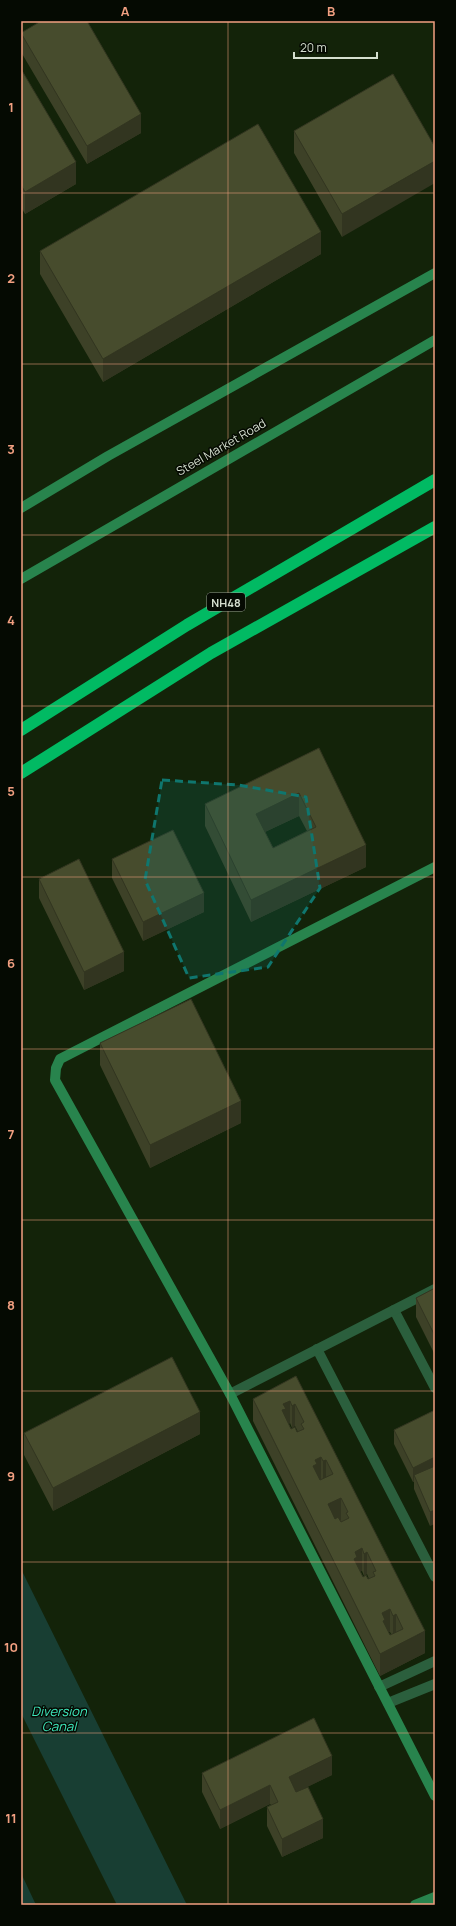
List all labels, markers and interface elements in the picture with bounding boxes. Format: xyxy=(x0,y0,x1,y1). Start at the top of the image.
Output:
text: A xyxy=(121,2,130,20)
text: B xyxy=(327,2,335,20)
scale bar xyxy=(294,34,377,60)
text: 20 m xyxy=(300,39,327,56)
text: 1 xyxy=(8,98,14,116)
text: 2 xyxy=(7,269,15,287)
street label: Steel Market Road xyxy=(173,414,269,480)
text: 3 xyxy=(7,440,15,458)
road number: NH48 xyxy=(207,593,245,611)
text: 4 xyxy=(7,611,15,629)
text: 5 xyxy=(7,782,15,800)
text: 6 xyxy=(7,954,15,972)
text: 7 xyxy=(8,1125,15,1143)
text: 8 xyxy=(7,1296,15,1314)
text: 9 xyxy=(7,1467,15,1485)
text: 10 xyxy=(4,1638,18,1656)
water label: Diversion Canal xyxy=(31,1702,88,1735)
text: 11 xyxy=(5,1809,17,1827)

